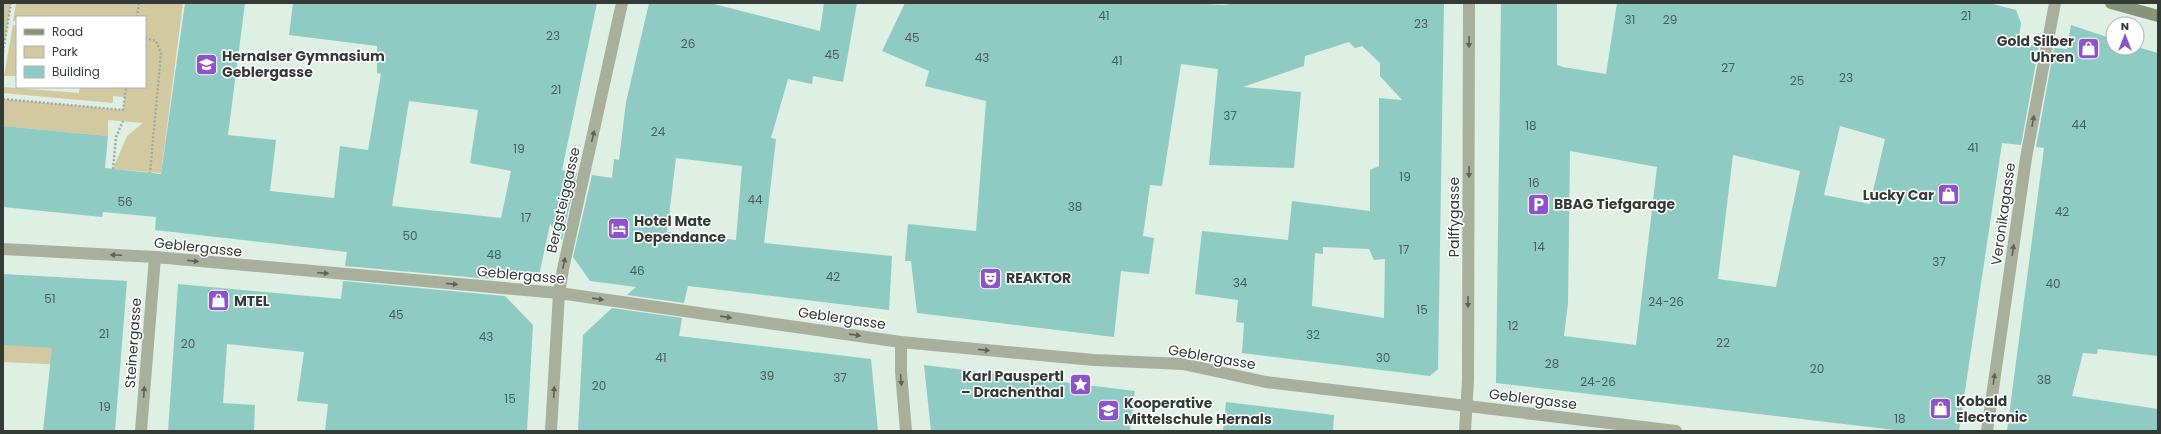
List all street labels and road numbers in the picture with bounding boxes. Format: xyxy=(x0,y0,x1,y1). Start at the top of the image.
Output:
street label: Bergsteiggasse xyxy=(541,145,585,255)
street label: Veronikagasse xyxy=(1986,161,2020,267)
street label: Palffygasse xyxy=(1444,177,1464,257)
street label: Geblergasse xyxy=(153,232,243,262)
street label: Geblergasse xyxy=(476,261,566,289)
street label: Steinergasse xyxy=(120,297,146,389)
street label: Geblergasse xyxy=(797,302,888,334)
street label: Geblergasse xyxy=(1167,339,1258,375)
street label: Geblergasse xyxy=(1488,384,1579,414)

